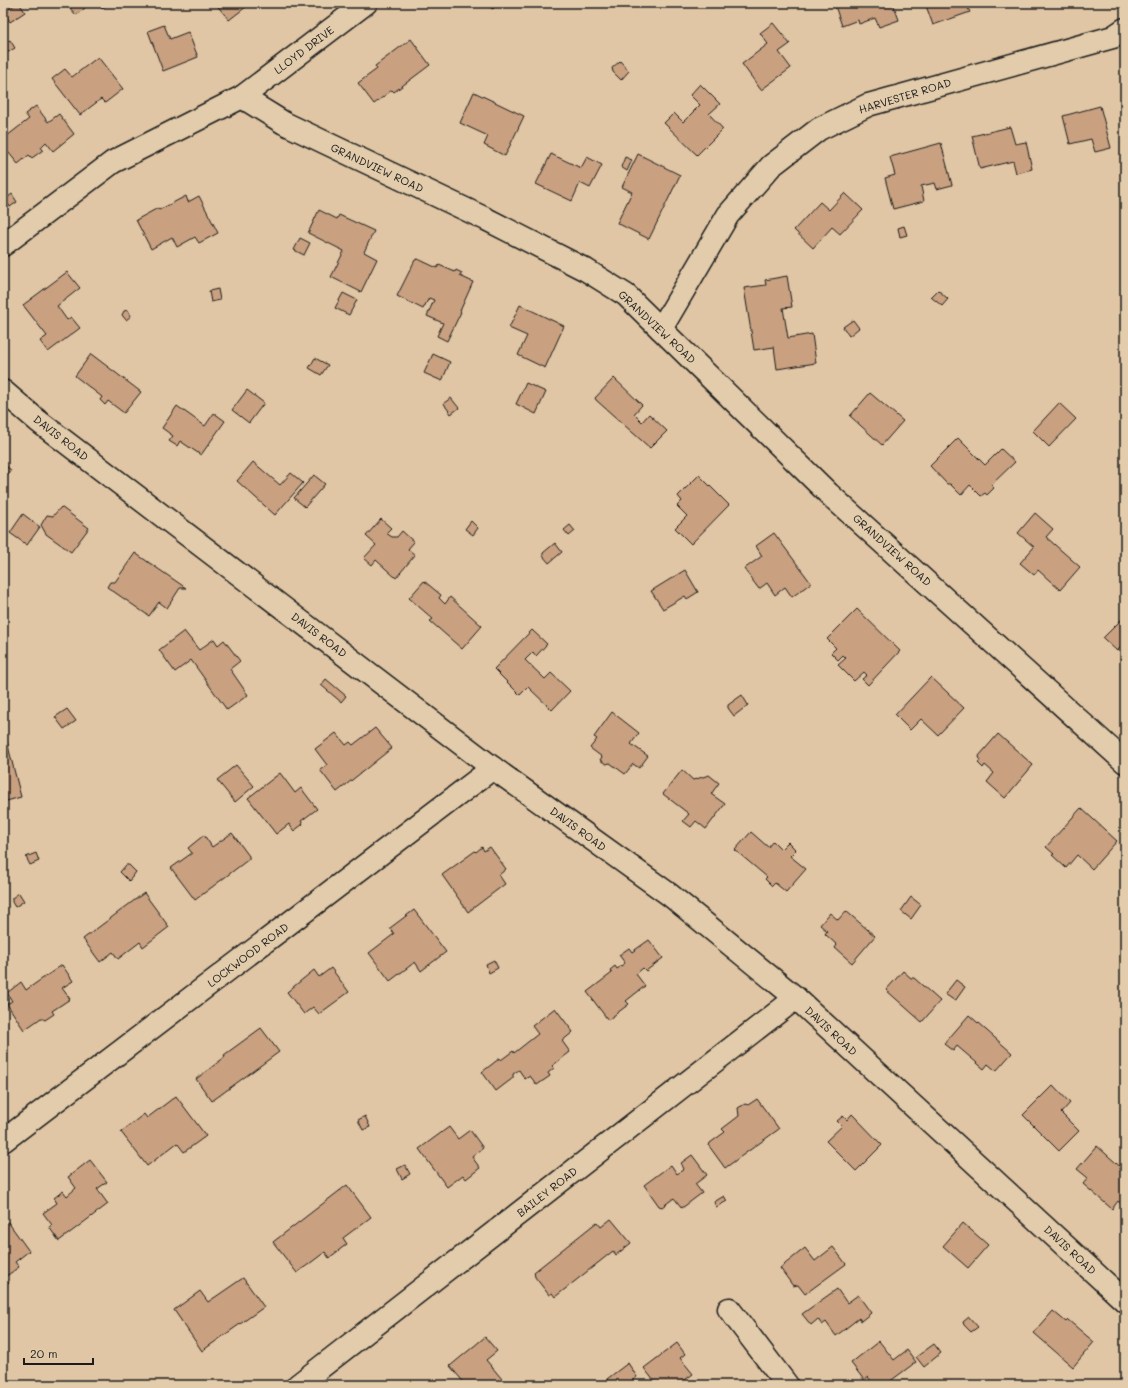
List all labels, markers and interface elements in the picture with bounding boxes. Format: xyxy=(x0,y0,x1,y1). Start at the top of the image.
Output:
street label: LLOYD DRIVE xyxy=(271,22,337,77)
street label: HARVESTER ROAD xyxy=(857,74,953,117)
street label: GRANDVIEW ROAD xyxy=(328,139,426,196)
street label: GRANDVIEW ROAD xyxy=(615,287,699,366)
street label: DAVIS ROAD xyxy=(31,411,92,464)
street label: GRANDVIEW ROAD xyxy=(850,510,935,589)
street label: DAVIS ROAD xyxy=(288,609,350,660)
street label: DAVIS ROAD xyxy=(547,803,609,854)
street label: LOCKWOOD ROAD xyxy=(204,919,291,990)
street label: DAVIS ROAD xyxy=(802,1003,861,1059)
street label: BAILEY ROAD xyxy=(513,1163,580,1220)
street label: DAVIS ROAD xyxy=(1041,1222,1100,1278)
scale bar xyxy=(24,1340,93,1366)
text: 20 m xyxy=(30,1345,58,1361)

